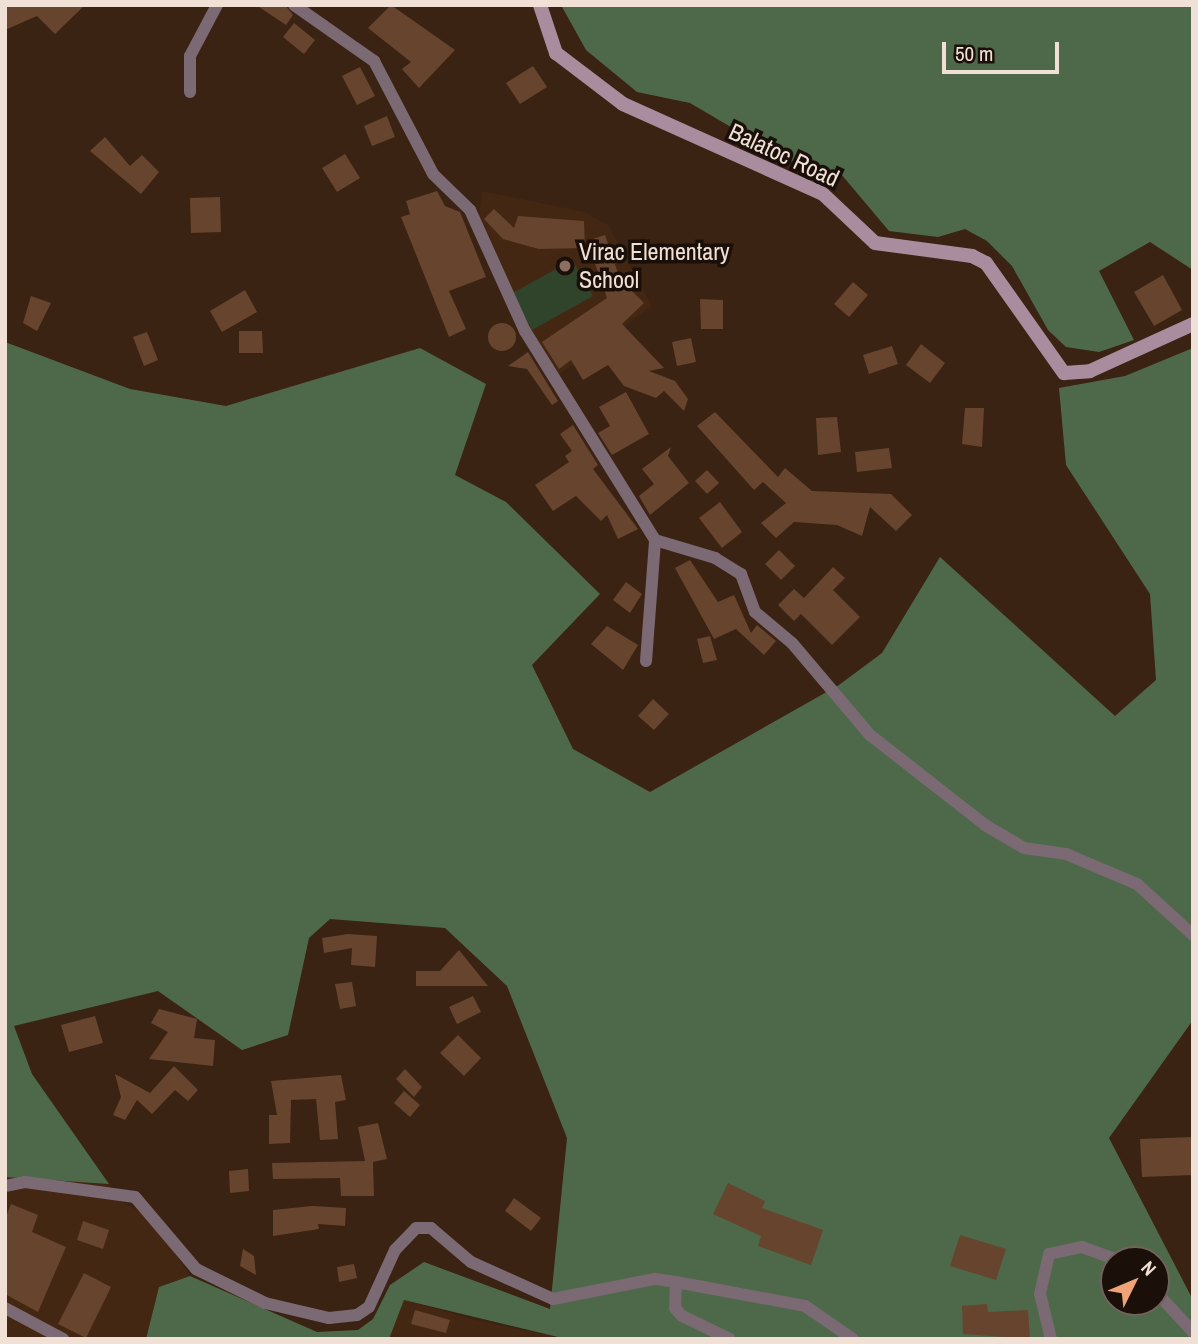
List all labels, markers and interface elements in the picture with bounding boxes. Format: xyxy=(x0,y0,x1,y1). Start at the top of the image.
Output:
scale bar xyxy=(946,28,1063,72)
text: 50 m xyxy=(955,39,993,68)
street label: Balatoc Road xyxy=(724,117,844,193)
place label: Virac Elementary School xyxy=(579,238,730,294)
marker: Virac Elementary School xyxy=(557,258,573,274)
north arrow xyxy=(1100,1246,1170,1316)
text: N xyxy=(1136,1255,1162,1281)

